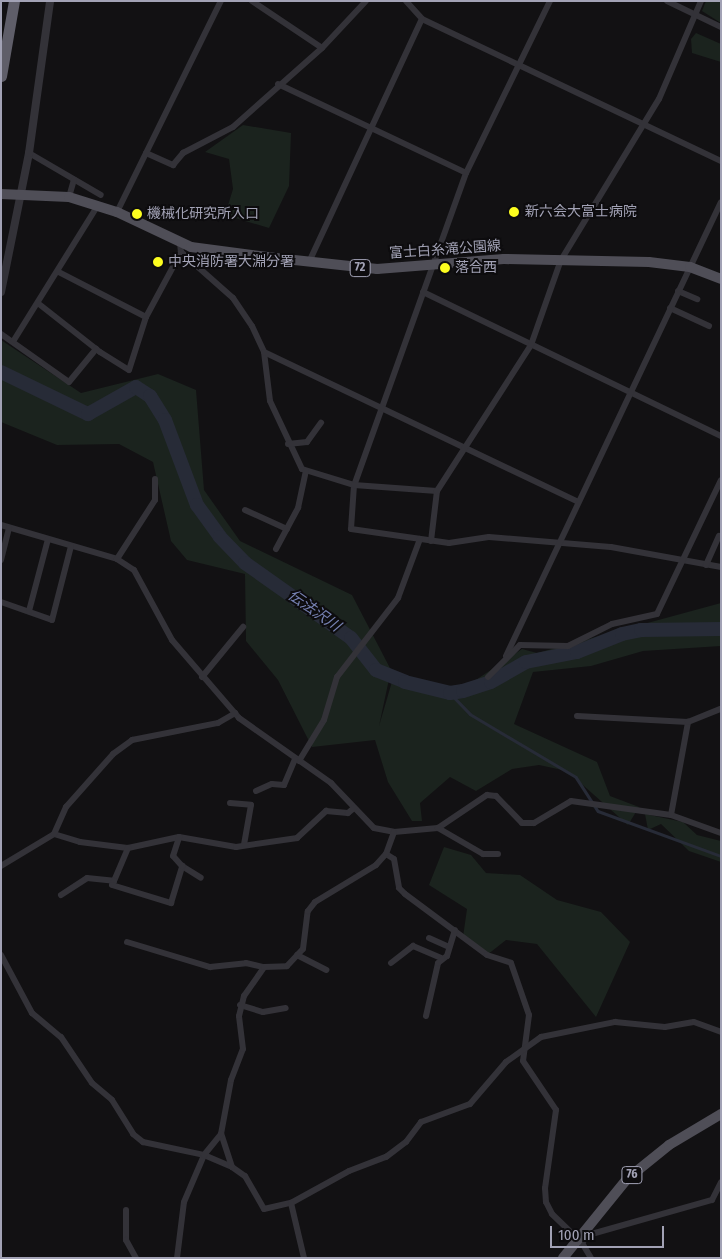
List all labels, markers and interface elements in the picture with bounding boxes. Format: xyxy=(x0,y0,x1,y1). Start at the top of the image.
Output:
place label: 新六会大富士病院 xyxy=(525,204,637,220)
marker: 新六会大富士病院 xyxy=(507,205,521,219)
place label: 機械化研究所入口 xyxy=(147,206,259,222)
marker: 機械化研究所入口 xyxy=(131,208,143,220)
street label: 富士白糸滝公園線 xyxy=(389,238,501,262)
place label: 中央消防署大淵分署 xyxy=(168,254,294,270)
marker: 中央消防署大淵分署 xyxy=(152,256,164,268)
road number: 72 xyxy=(349,258,371,278)
place label: 落合西 xyxy=(455,260,497,276)
marker: 落合西 xyxy=(439,262,451,274)
water label: 伝法沢川 xyxy=(284,586,344,636)
road number: 76 xyxy=(621,1166,643,1184)
scale bar xyxy=(552,1216,666,1248)
text: 100 m xyxy=(558,1226,595,1244)

